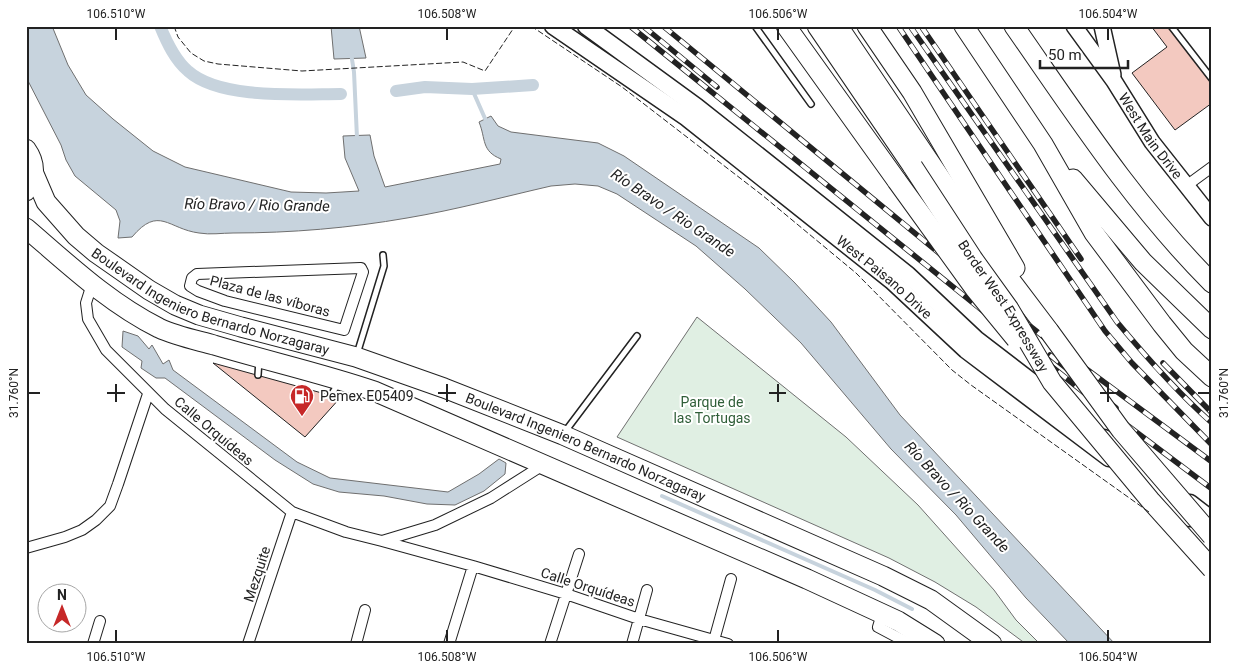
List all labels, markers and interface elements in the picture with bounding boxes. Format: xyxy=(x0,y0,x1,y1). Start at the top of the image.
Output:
text: 106.510°W xyxy=(87,7,146,21)
text: 106.508°W xyxy=(418,7,477,21)
text: 106.506°W xyxy=(749,7,808,21)
text: 106.504°W xyxy=(1079,7,1138,21)
scale bar xyxy=(1040,38,1128,70)
text: 50 m xyxy=(1048,46,1082,64)
street label: West Main Drive xyxy=(1115,90,1186,182)
water label: Río Bravo / Rio Grande xyxy=(608,165,739,261)
water label: Río Bravo / Rio Grande xyxy=(184,195,330,215)
street label: West Paisano Drive xyxy=(833,232,935,322)
street label: Border West Expressway xyxy=(955,237,1052,375)
street label: Boulevard Ingeniero Bernardo Norzagaray xyxy=(89,244,331,358)
street label: Plaza de las víboras xyxy=(208,272,332,320)
text: 31.760°N xyxy=(7,368,21,418)
text: 31.760°N xyxy=(1217,368,1231,418)
fuel station icon: Pemex E05409 xyxy=(289,383,315,417)
place label: Pemex E05409 xyxy=(320,388,414,404)
street label: Boulevard Ingeniero Bernardo Norzagaray xyxy=(463,389,708,505)
street label: Calle Orquídeas xyxy=(171,393,257,469)
park label: Parque de las Tortugas xyxy=(673,394,751,426)
water label: Río Bravo / Rio Grande xyxy=(901,438,1013,557)
street label: Mezquite xyxy=(240,544,274,604)
street label: Calle Orquídeas xyxy=(539,564,637,610)
north arrow xyxy=(38,582,88,632)
text: N xyxy=(57,587,67,603)
text: 106.510°W xyxy=(87,650,146,664)
text: 106.508°W xyxy=(418,650,477,664)
text: 106.506°W xyxy=(749,650,808,664)
text: 106.504°W xyxy=(1079,650,1138,664)

